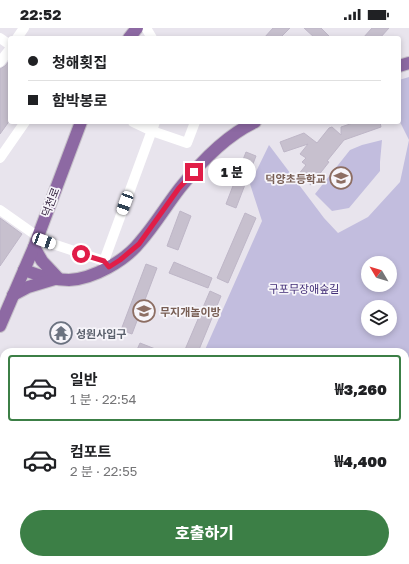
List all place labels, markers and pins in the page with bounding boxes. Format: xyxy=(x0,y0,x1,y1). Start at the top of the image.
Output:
school or university icon: 덕양초등학교 xyxy=(328,165,354,191)
place label: 덕양초등학교 xyxy=(265,172,326,185)
school or university icon: 무지개놀이방 xyxy=(131,298,157,324)
place label: 무지개놀이방 xyxy=(160,305,221,318)
temple icon: 성원사입구 xyxy=(48,320,74,346)
place label: 성원사입구 xyxy=(76,327,127,340)

